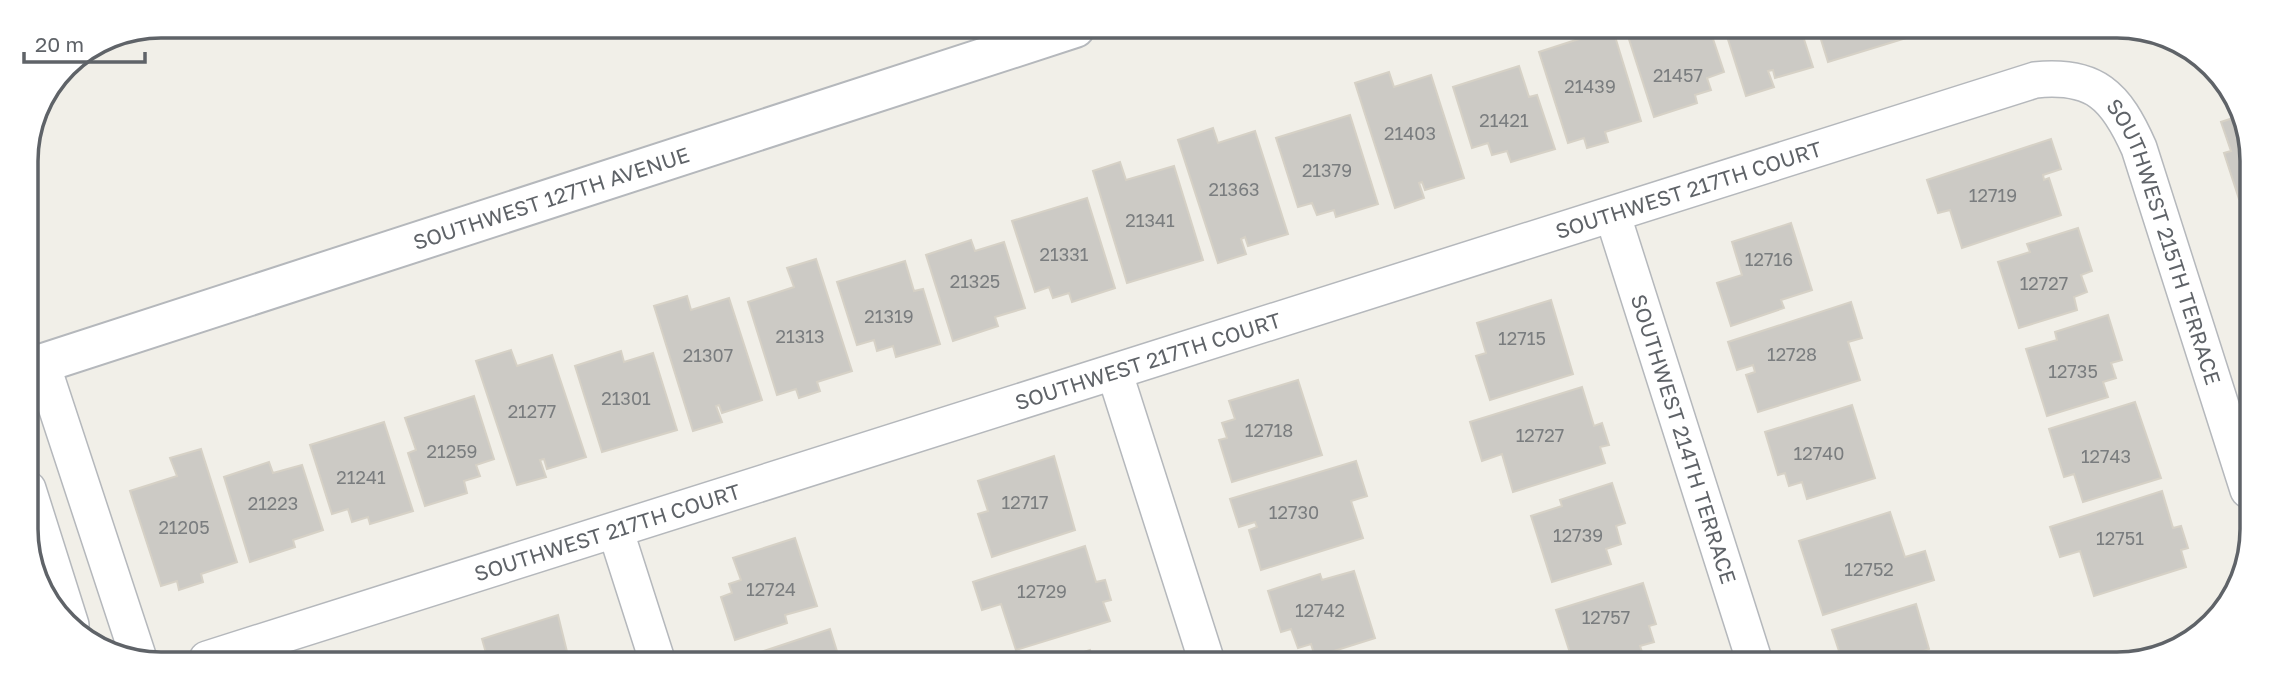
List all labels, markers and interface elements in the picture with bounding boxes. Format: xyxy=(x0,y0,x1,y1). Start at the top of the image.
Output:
scale bar xyxy=(24,21,145,65)
text: 20 m xyxy=(35,31,84,57)
house number: 21457 xyxy=(1653,64,1703,86)
house number: 21439 xyxy=(1564,75,1616,97)
street label: SOUTHWEST 215TH TERRACE xyxy=(2101,93,2227,388)
house number: 21421 xyxy=(1479,109,1529,131)
house number: 21403 xyxy=(1384,122,1436,144)
street label: SOUTHWEST 217TH COURT xyxy=(1552,135,1825,244)
street label: SOUTHWEST 127TH AVENUE xyxy=(410,141,692,255)
house number: 21379 xyxy=(1302,159,1352,181)
house number: 21363 xyxy=(1208,178,1260,200)
house number: 12719 xyxy=(1969,184,2017,206)
house number: 21341 xyxy=(1125,209,1175,231)
house number: 21331 xyxy=(1040,243,1089,265)
house number: 12716 xyxy=(1745,248,1793,270)
house number: 21325 xyxy=(950,270,1000,292)
house number: 12727 xyxy=(2020,272,2068,294)
street label: SOUTHWEST 214TH TERRACE xyxy=(1626,291,1742,587)
house number: 21319 xyxy=(864,305,914,327)
street label: SOUTHWEST 217TH COURT xyxy=(1012,307,1284,415)
house number: 21313 xyxy=(776,325,824,347)
house number: 12715 xyxy=(1498,327,1546,349)
house number: 12728 xyxy=(1767,343,1817,365)
house number: 21307 xyxy=(683,344,733,366)
house number: 12735 xyxy=(2048,360,2098,382)
house number: 21301 xyxy=(601,387,651,409)
house number: 21277 xyxy=(508,400,556,422)
house number: 12718 xyxy=(1245,419,1293,441)
house number: 12727 xyxy=(1516,424,1564,446)
house number: 21259 xyxy=(427,440,477,462)
house number: 12740 xyxy=(1794,442,1844,464)
house number: 12743 xyxy=(2081,445,2131,467)
house number: 21241 xyxy=(336,466,386,488)
street label: SOUTHWEST 217TH COURT xyxy=(471,478,744,587)
house number: 12717 xyxy=(1002,491,1048,513)
house number: 21223 xyxy=(248,492,298,514)
house number: 12730 xyxy=(1269,501,1319,523)
house number: 21205 xyxy=(158,516,210,538)
house number: 12739 xyxy=(1553,524,1603,546)
house number: 12751 xyxy=(2096,527,2144,549)
house number: 12752 xyxy=(1844,558,1894,580)
house number: 12724 xyxy=(746,578,796,600)
house number: 12729 xyxy=(1017,580,1067,602)
house number: 12742 xyxy=(1295,599,1345,621)
house number: 12757 xyxy=(1582,606,1630,628)

